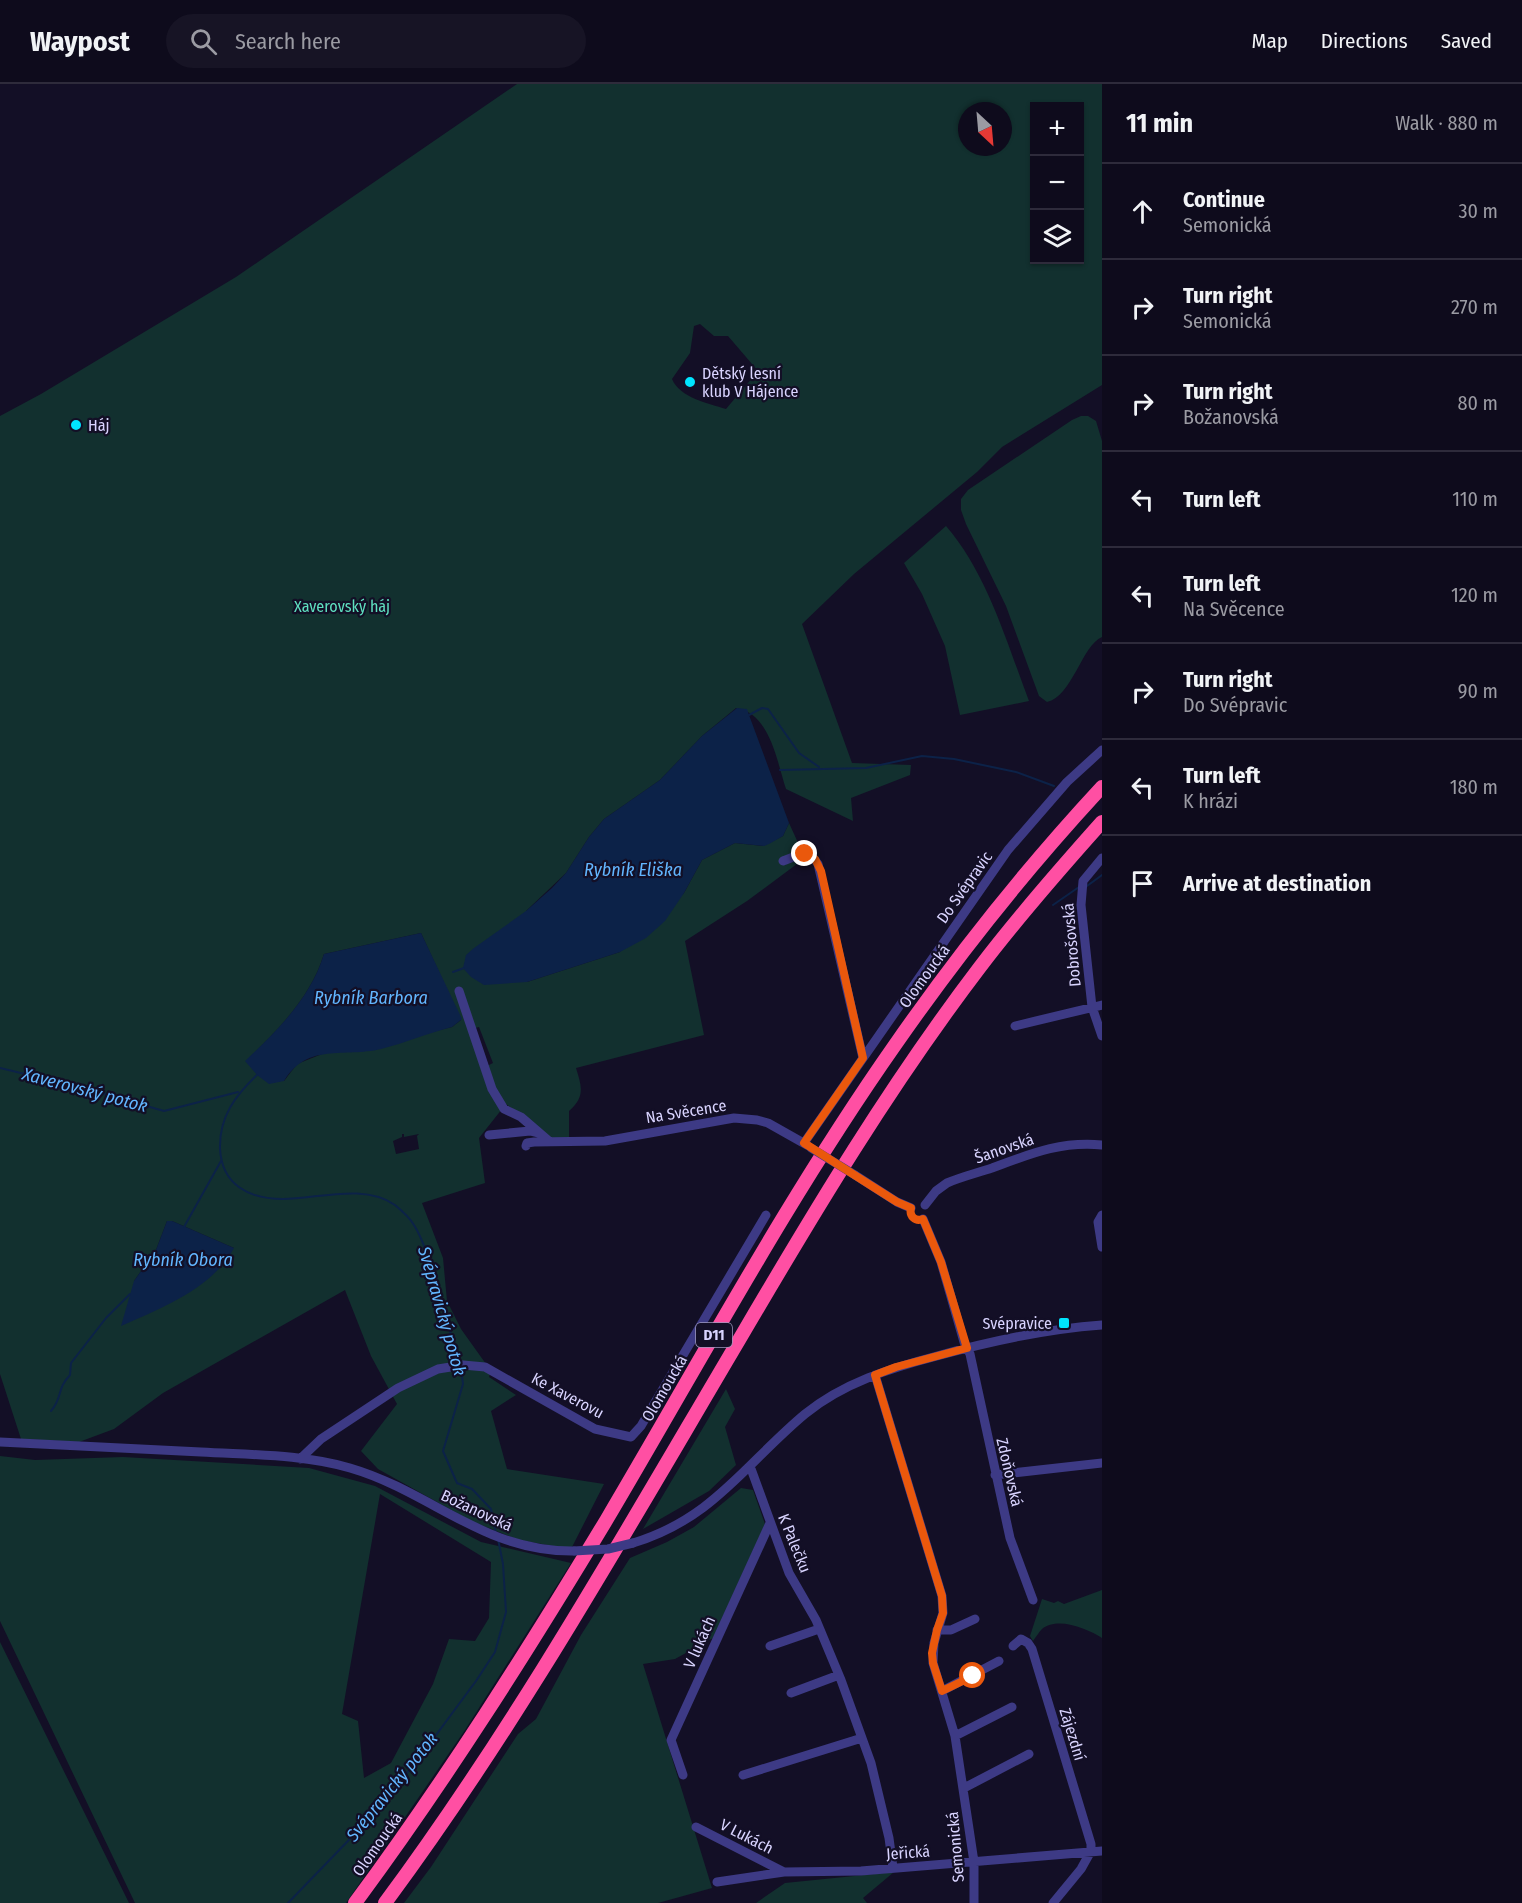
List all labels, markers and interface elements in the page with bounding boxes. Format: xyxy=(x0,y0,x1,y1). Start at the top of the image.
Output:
search box xyxy=(166,14,586,68)
text: Waypost xyxy=(30,25,130,58)
icon: search xyxy=(187,25,220,58)
text: Search here xyxy=(235,28,341,55)
text: Map xyxy=(1251,28,1288,54)
text: Directions xyxy=(1321,28,1408,54)
text: Saved xyxy=(1441,28,1492,54)
north arrow xyxy=(958,102,1012,156)
map controls xyxy=(1030,102,1084,264)
button: + xyxy=(1030,102,1084,156)
text: 11 min xyxy=(1126,108,1193,139)
text: Walk · 880 m xyxy=(1395,111,1498,135)
button: − xyxy=(1030,156,1084,210)
text: Continue xyxy=(1183,186,1265,213)
icon: ahead xyxy=(1126,195,1159,228)
text: 30 m xyxy=(1458,199,1498,223)
button: layers xyxy=(1030,210,1084,264)
text: Semonická xyxy=(1183,213,1272,237)
text: Turn right xyxy=(1183,282,1272,309)
icon: right xyxy=(1126,291,1159,324)
text: 270 m xyxy=(1451,295,1498,319)
text: Semonická xyxy=(1183,309,1272,333)
place label: Dětský lesní klub V Hájence xyxy=(702,364,799,401)
marker: Dětský lesní klub V Hájence xyxy=(683,375,697,389)
text: Turn right xyxy=(1183,378,1272,405)
icon: right xyxy=(1126,387,1159,420)
text: 80 m xyxy=(1458,391,1498,415)
text: Božanovská xyxy=(1183,405,1279,429)
place label: Háj xyxy=(88,416,109,435)
marker: Háj xyxy=(69,418,83,432)
icon: left xyxy=(1126,483,1159,516)
text: Turn left xyxy=(1183,486,1261,513)
text: 110 m xyxy=(1452,487,1498,511)
text: Turn left xyxy=(1183,570,1261,597)
icon: left xyxy=(1126,579,1159,612)
text: 120 m xyxy=(1451,583,1498,607)
park label: Xaverovský háj xyxy=(294,597,390,616)
text: Na Svěcence xyxy=(1183,597,1285,621)
text: Turn right xyxy=(1183,666,1272,693)
icon: right xyxy=(1126,675,1159,708)
text: 90 m xyxy=(1458,679,1498,703)
text: Do Svépravic xyxy=(1183,693,1287,717)
text: Turn left xyxy=(1183,762,1261,789)
icon: left xyxy=(1126,771,1159,804)
text: 180 m xyxy=(1450,775,1498,799)
text: K hrázi xyxy=(1183,789,1238,813)
route end xyxy=(791,840,817,866)
street label: Do Svépravic xyxy=(933,848,996,927)
water label: Rybník Eliška xyxy=(584,859,682,881)
icon: arrive xyxy=(1126,867,1159,900)
text: Arrive at destination xyxy=(1183,870,1371,897)
street label: Dobrošovská xyxy=(1058,902,1085,988)
street label: Olomoucká xyxy=(895,941,954,1012)
water label: Rybník Barbora xyxy=(314,987,428,1009)
water label: Xaverovský potok xyxy=(19,1062,150,1117)
street label: Na Svěcence xyxy=(644,1096,728,1127)
street label: Šanovská xyxy=(972,1128,1036,1167)
water label: Svépravický potok xyxy=(413,1243,471,1378)
water label: Rybník Obora xyxy=(133,1249,233,1271)
place label: Svépravice xyxy=(982,1314,1052,1333)
marker: Svépravice xyxy=(1057,1316,1071,1330)
road number: D11 xyxy=(696,1323,732,1347)
street label: Olomoucká xyxy=(638,1351,691,1425)
street label: Ke Xaverovu xyxy=(528,1368,607,1422)
street label: Zdoňovská xyxy=(992,1436,1027,1508)
street label: Božanovská xyxy=(438,1486,516,1535)
street label: K Palečku xyxy=(774,1511,815,1576)
street label: V lukách xyxy=(680,1613,719,1671)
route start xyxy=(959,1662,985,1688)
street label: Zájezdní xyxy=(1056,1706,1090,1763)
water label: Svépravický potok xyxy=(341,1728,443,1847)
street label: Olomoucká xyxy=(349,1809,406,1880)
street label: Semonická xyxy=(943,1811,968,1883)
street label: V Lukách xyxy=(717,1815,777,1858)
street label: Jeřická xyxy=(886,1841,931,1864)

